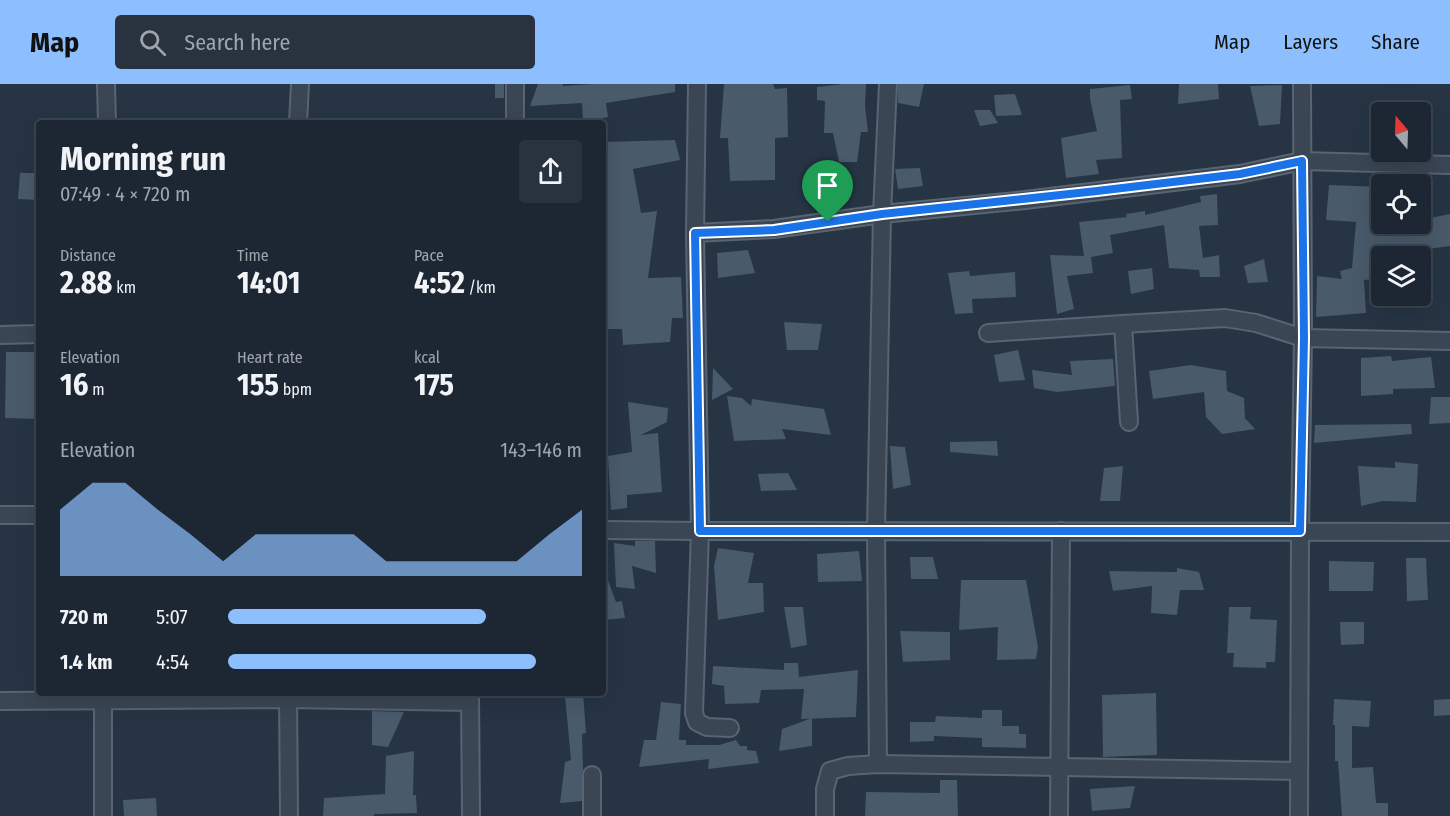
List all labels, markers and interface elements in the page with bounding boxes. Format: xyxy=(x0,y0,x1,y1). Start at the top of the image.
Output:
search box xyxy=(115,15,535,69)
text: Map xyxy=(30,26,79,59)
icon: search xyxy=(136,26,169,59)
text: Search here xyxy=(184,29,290,56)
text: Map xyxy=(1214,29,1250,55)
text: Layers xyxy=(1283,29,1338,55)
text: Share xyxy=(1371,29,1420,55)
north arrow xyxy=(1371,102,1431,162)
map controls xyxy=(1371,102,1431,306)
text: Morning run xyxy=(60,139,226,179)
button: share xyxy=(519,140,582,203)
pin xyxy=(802,160,853,222)
icon: arrive xyxy=(811,169,844,202)
button: locate xyxy=(1371,174,1431,234)
text: 07:49 · 4 × 720 m xyxy=(60,182,190,206)
text: Distance xyxy=(60,246,116,265)
text: Time xyxy=(237,246,269,265)
text: Pace xyxy=(414,246,444,265)
button: layers xyxy=(1371,246,1431,306)
text: 2.88 xyxy=(60,265,112,301)
text: 14:01 xyxy=(237,265,300,301)
text: 4:52 xyxy=(414,265,465,301)
text: km xyxy=(112,278,136,297)
text: /km xyxy=(465,278,496,297)
text: Elevation xyxy=(60,348,120,367)
text: Heart rate xyxy=(237,348,303,367)
text: kcal xyxy=(414,348,440,367)
text: 16 xyxy=(60,367,88,403)
text: 155 xyxy=(237,367,279,403)
text: 175 xyxy=(414,367,454,403)
text: m xyxy=(88,380,104,399)
text: bpm xyxy=(279,380,312,399)
text: Elevation xyxy=(60,438,135,462)
text: 143–146 m xyxy=(500,438,582,462)
text: 720 m xyxy=(60,605,108,629)
text: 5:07 xyxy=(156,605,188,629)
text: 1.4 km xyxy=(60,650,112,674)
text: 4:54 xyxy=(156,650,189,674)

